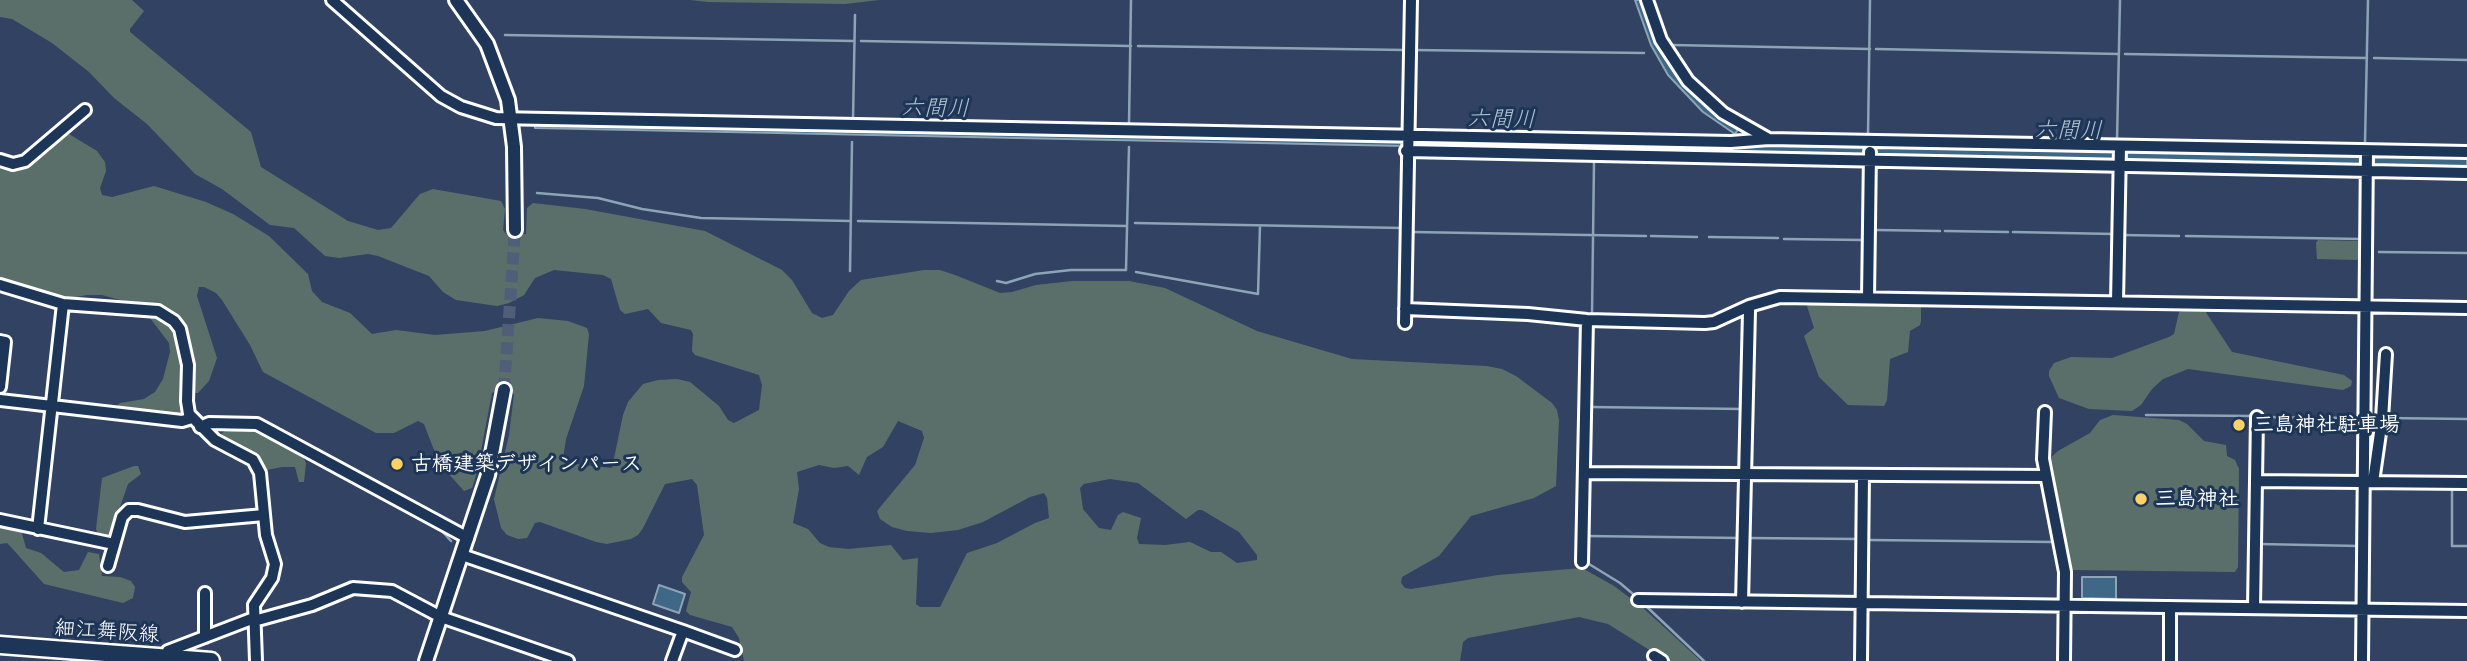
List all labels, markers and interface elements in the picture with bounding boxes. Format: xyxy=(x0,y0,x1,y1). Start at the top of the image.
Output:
water label: 六間川 xyxy=(900,95,970,123)
water label: 六間川 xyxy=(1466,106,1536,134)
water label: 六間川 xyxy=(2033,117,2103,145)
place label: 三島神社駐車場 xyxy=(2253,412,2400,438)
marker: 三島神社駐車場 xyxy=(2231,417,2247,433)
place label: 古橋建築デザインパース xyxy=(411,451,642,477)
marker: 古橋建築デザインパース xyxy=(389,456,405,472)
place label: 三島神社 xyxy=(2155,486,2239,512)
marker: 三島神社 xyxy=(2133,491,2149,507)
street label: 細江舞阪線 xyxy=(54,616,160,648)

